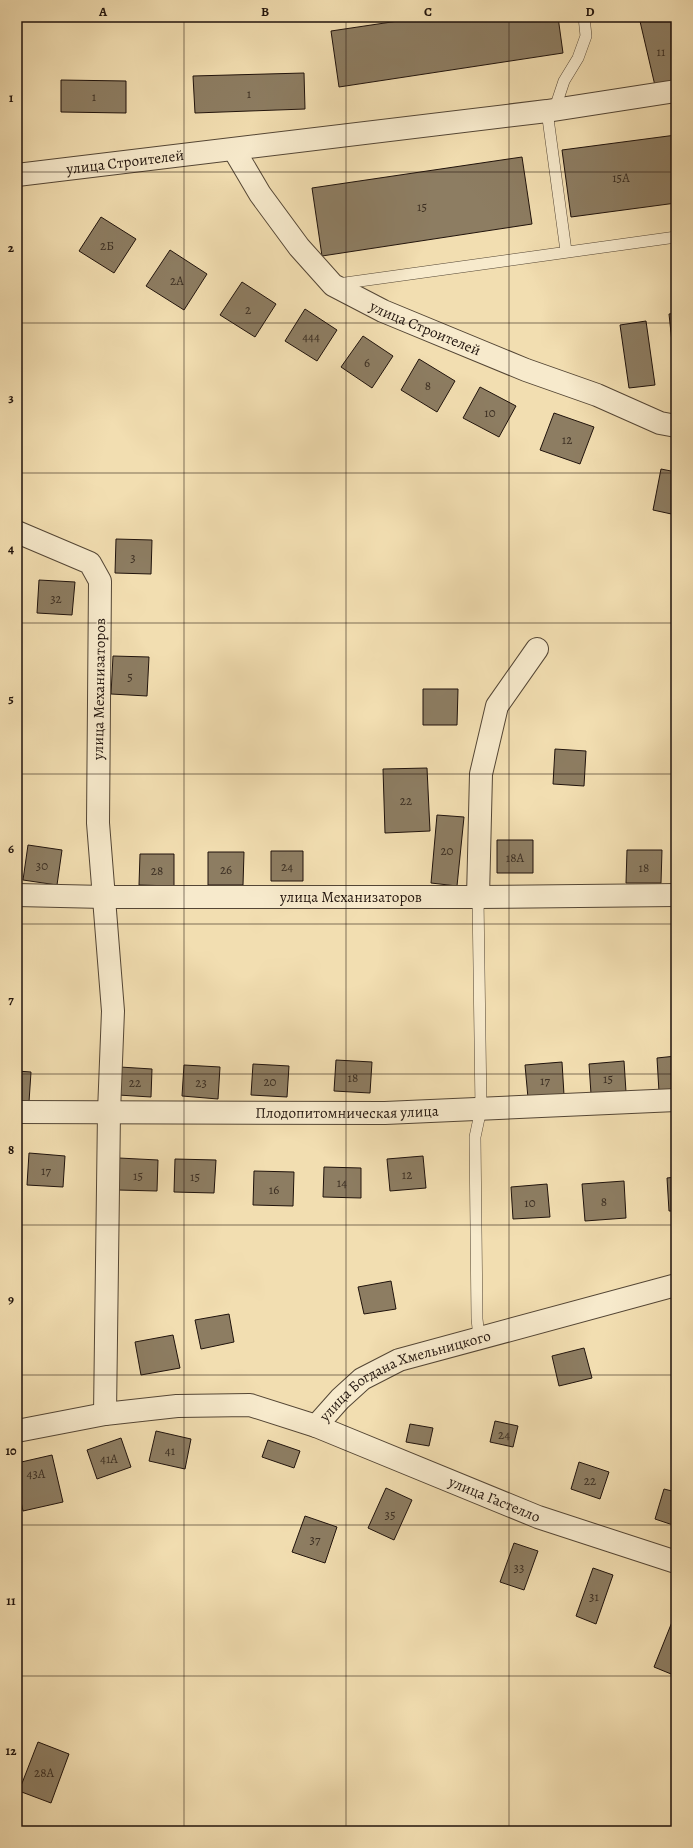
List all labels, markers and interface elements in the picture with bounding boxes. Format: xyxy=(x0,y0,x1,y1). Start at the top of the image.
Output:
text: A xyxy=(98,3,108,20)
text: B xyxy=(261,3,269,20)
text: C xyxy=(424,3,432,20)
text: D xyxy=(585,3,595,20)
house number: 11 xyxy=(657,43,666,60)
house number: 1 xyxy=(247,85,252,102)
house number: 1 xyxy=(92,88,97,105)
text: 1 xyxy=(9,89,14,106)
street label: улица Строителей xyxy=(64,145,185,179)
house number: 15А xyxy=(612,169,630,186)
house number: 15 xyxy=(417,198,427,215)
house number: 2Б xyxy=(100,237,114,254)
text: 2 xyxy=(8,239,15,256)
house number: 2А xyxy=(170,272,184,289)
street label: улица Строителей xyxy=(366,295,484,360)
house number: 2 xyxy=(245,301,251,318)
house number: 444 xyxy=(302,328,320,345)
house number: 6 xyxy=(364,354,370,371)
house number: 8 xyxy=(425,377,431,394)
text: 3 xyxy=(8,389,14,406)
house number: 10 xyxy=(484,404,496,421)
house number: 12 xyxy=(562,431,572,448)
text: 4 xyxy=(8,540,14,557)
house number: 3 xyxy=(130,549,136,566)
house number: 32 xyxy=(50,590,62,607)
street label: улица Механизаторов xyxy=(88,618,110,761)
house number: 5 xyxy=(127,668,133,685)
text: 5 xyxy=(8,690,14,707)
house number: 22 xyxy=(400,792,412,809)
text: 6 xyxy=(8,840,14,857)
house number: 20 xyxy=(440,842,454,859)
house number: 18А xyxy=(506,849,525,866)
house number: 30 xyxy=(36,857,48,874)
house number: 24 xyxy=(281,858,293,875)
house number: 18 xyxy=(639,859,649,876)
house number: 26 xyxy=(220,861,232,878)
house number: 28 xyxy=(151,862,163,879)
street label: улица Механизаторов xyxy=(279,887,422,907)
text: 7 xyxy=(8,991,14,1008)
house number: 18 xyxy=(348,1069,358,1086)
house number: 15 xyxy=(603,1070,613,1087)
house number: 17 xyxy=(540,1072,550,1089)
house number: 20 xyxy=(263,1073,277,1090)
house number: 22 xyxy=(129,1074,141,1091)
house number: 23 xyxy=(195,1074,207,1091)
street label: Плодопитомническая улица xyxy=(255,1101,439,1123)
text: 8 xyxy=(8,1141,14,1158)
house number: 17 xyxy=(41,1162,51,1179)
house number: 12 xyxy=(402,1166,412,1183)
house number: 15 xyxy=(133,1167,143,1184)
house number: 15 xyxy=(190,1168,200,1185)
house number: 14 xyxy=(337,1174,347,1191)
house number: 16 xyxy=(269,1181,279,1198)
house number: 8 xyxy=(601,1193,607,1210)
house number: 10 xyxy=(524,1194,536,1211)
text: 9 xyxy=(8,1291,14,1308)
street label: улица Богдана Хмельницкого xyxy=(314,1326,493,1426)
house number: 24 xyxy=(498,1426,510,1443)
text: 10 xyxy=(5,1442,17,1459)
house number: 41 xyxy=(165,1442,176,1459)
house number: 41А xyxy=(100,1450,118,1467)
house number: 43А xyxy=(27,1465,46,1482)
street label: улица Гастелло xyxy=(445,1471,543,1527)
house number: 22 xyxy=(584,1472,596,1489)
house number: 35 xyxy=(385,1506,396,1523)
house number: 37 xyxy=(310,1531,321,1548)
house number: 33 xyxy=(514,1559,524,1576)
house number: 31 xyxy=(589,1588,599,1605)
text: 11 xyxy=(6,1592,16,1609)
text: 12 xyxy=(6,1742,17,1759)
house number: 28А xyxy=(34,1764,54,1781)

